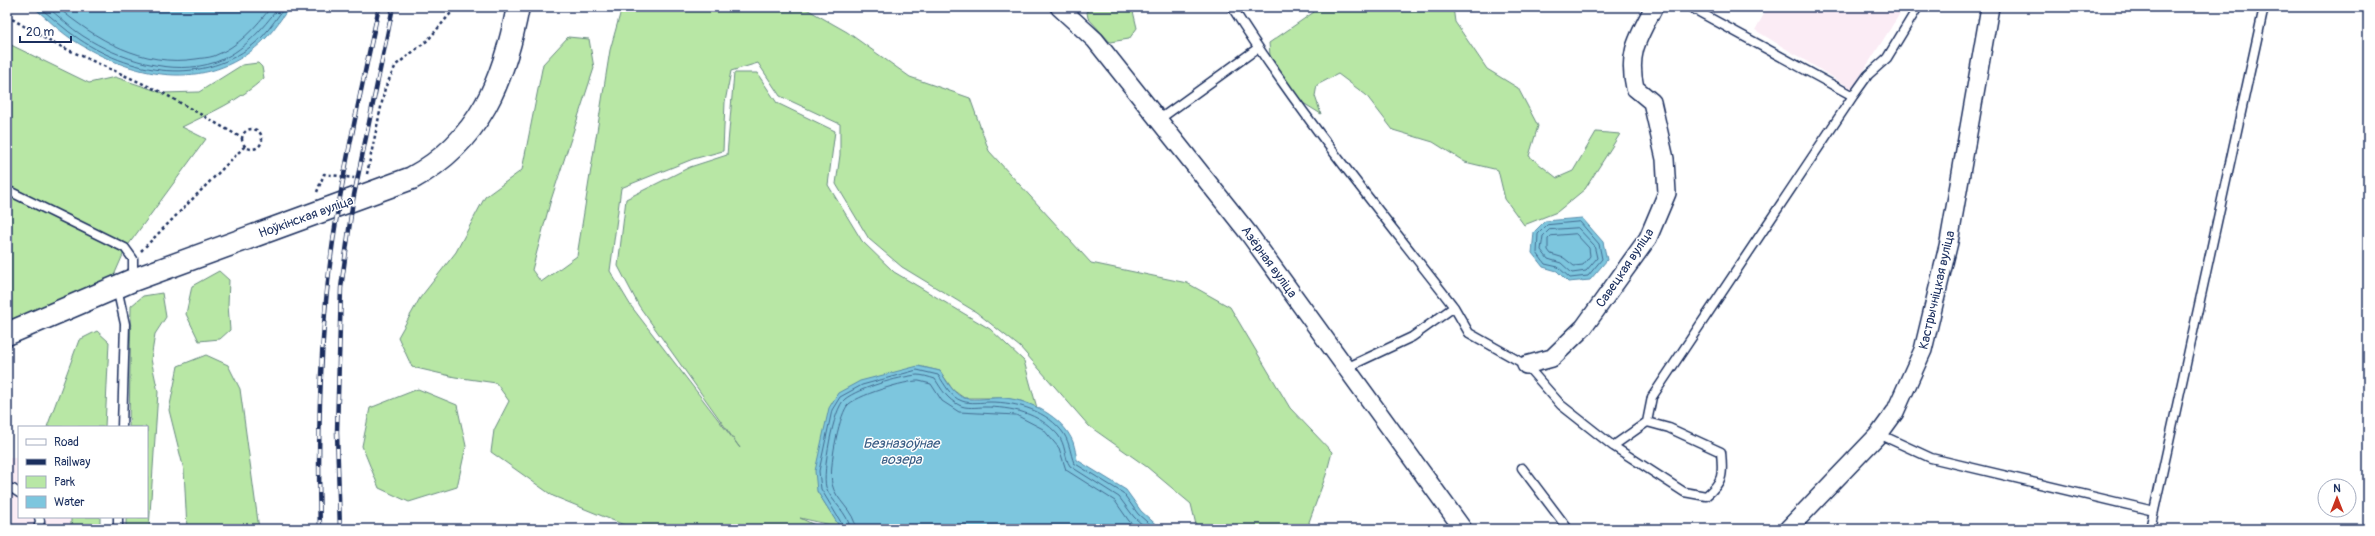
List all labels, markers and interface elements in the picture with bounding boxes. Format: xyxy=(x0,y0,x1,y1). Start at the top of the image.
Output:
scale bar xyxy=(20,18,71,44)
text: 20 m xyxy=(26,25,55,40)
street label: Ноўкінская вуліца xyxy=(256,192,356,242)
street label: Азёрная вуліца xyxy=(1238,223,1300,301)
street label: Савецкая вуліца xyxy=(1593,225,1657,311)
street label: Кастрычніцкая вуліца xyxy=(1916,229,1958,351)
legend xyxy=(18,426,148,518)
text: Road xyxy=(54,435,79,450)
water label: Безназоўнае возера xyxy=(863,435,941,468)
text: Railway xyxy=(54,455,90,470)
text: Park xyxy=(54,475,75,490)
north arrow xyxy=(2317,478,2357,518)
text: N xyxy=(2333,482,2341,495)
text: Water xyxy=(54,495,85,510)

